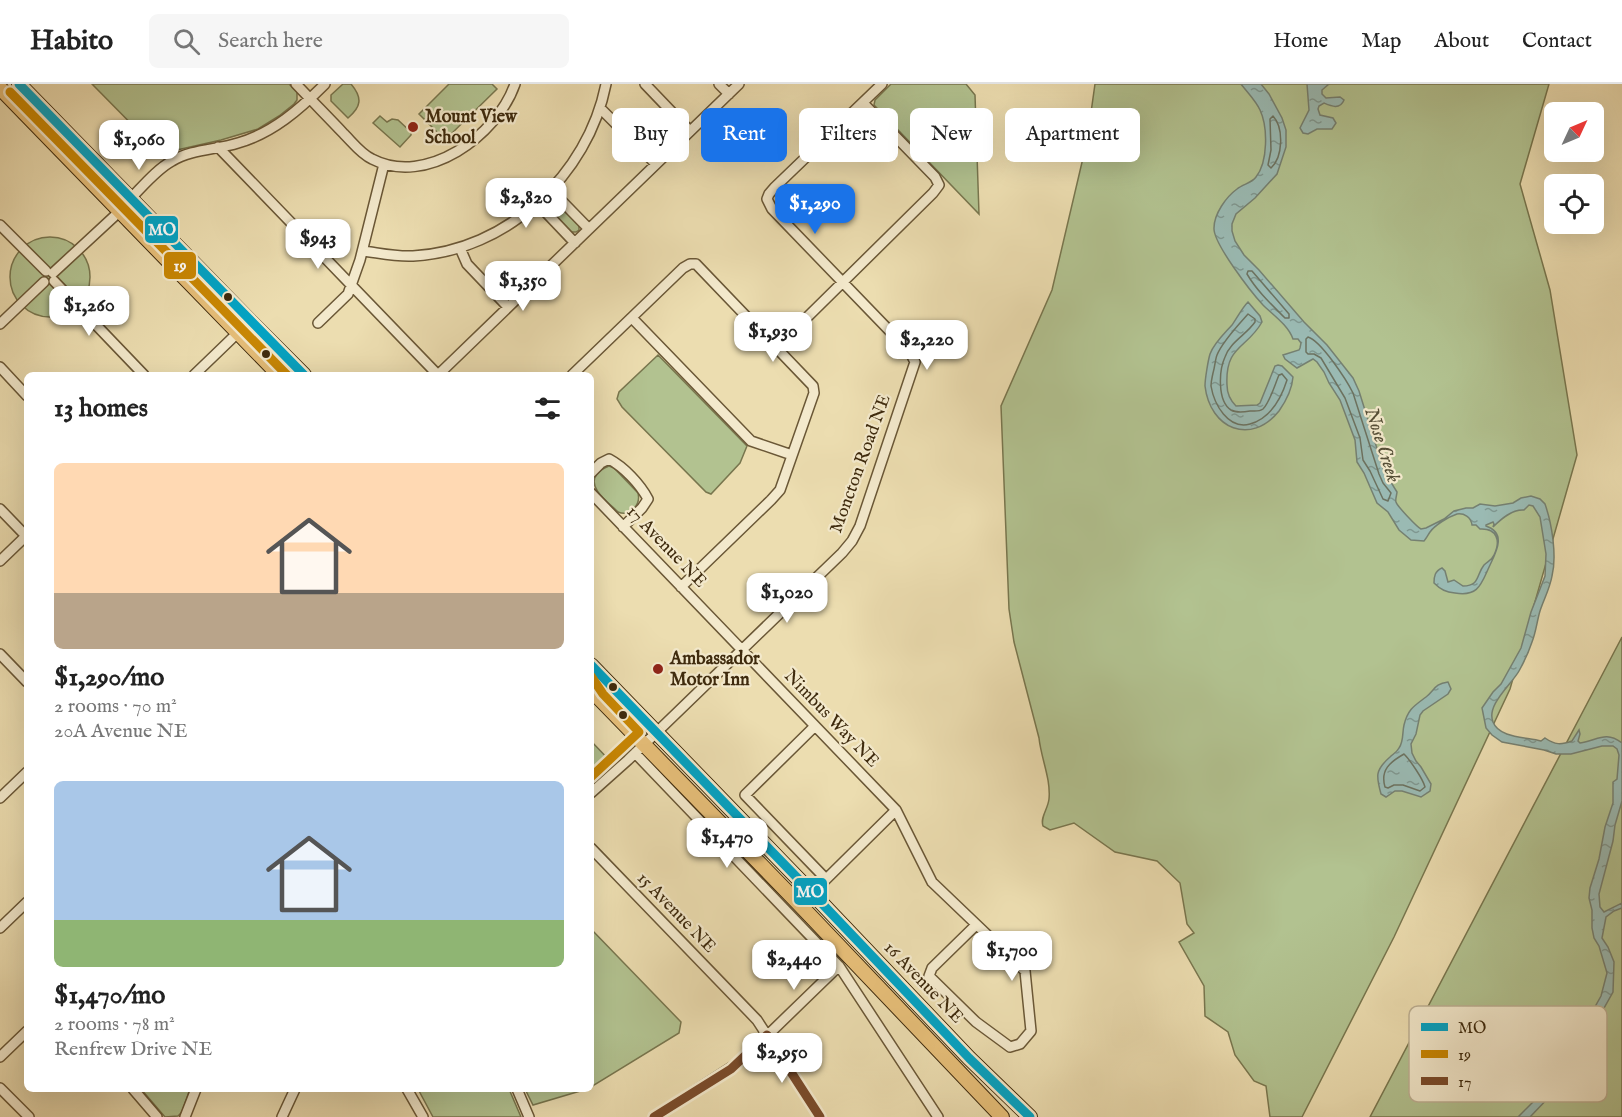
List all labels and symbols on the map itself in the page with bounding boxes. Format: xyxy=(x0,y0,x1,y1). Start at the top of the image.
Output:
north arrow xyxy=(1544,102,1604,162)
place label: Mount View School xyxy=(425,106,518,150)
pin: $1,060 xyxy=(90,120,188,171)
marker: Mount View School xyxy=(406,120,420,134)
pin: $2,820 xyxy=(477,178,575,229)
pin: $1,290 xyxy=(766,184,864,235)
line badge: MO xyxy=(144,215,179,244)
pin: $943 xyxy=(282,219,354,270)
text: MO xyxy=(148,221,176,241)
line badge: 19 xyxy=(163,251,197,280)
text: 19 xyxy=(174,257,186,277)
pin: $1,350 xyxy=(474,261,572,312)
pin: $1,260 xyxy=(40,286,138,337)
unlabelled marker xyxy=(222,291,234,303)
pin: $1,930 xyxy=(724,312,822,363)
pin: $2,220 xyxy=(878,320,976,371)
unlabelled marker xyxy=(260,348,272,360)
street label: Moncton Road NE xyxy=(825,392,897,536)
water label: Nose Creek xyxy=(1358,404,1406,486)
street label: 17 Avenue NE xyxy=(621,501,711,593)
pin: $1,020 xyxy=(738,573,836,624)
place label: Ambassador Motor Inn xyxy=(669,648,760,692)
marker: Ambassador Motor Inn xyxy=(651,662,665,676)
street label: Nimbus Way NE xyxy=(778,665,884,773)
unlabelled marker xyxy=(607,681,619,693)
unlabelled marker xyxy=(617,709,629,721)
pin: $1,470 xyxy=(678,818,776,869)
street label: 15 Avenue NE xyxy=(632,868,720,958)
line badge: MO xyxy=(793,877,828,906)
text: MO xyxy=(796,883,824,903)
pin: $1,700 xyxy=(963,931,1061,982)
street label: 16 Avenue NE xyxy=(878,937,968,1029)
pin: $2,440 xyxy=(745,940,843,991)
legend xyxy=(1409,1006,1607,1102)
text: MO xyxy=(1458,1019,1486,1039)
pin: $2,950 xyxy=(733,1033,831,1084)
text: 19 xyxy=(1458,1046,1471,1066)
text: 17 xyxy=(1458,1073,1471,1093)

